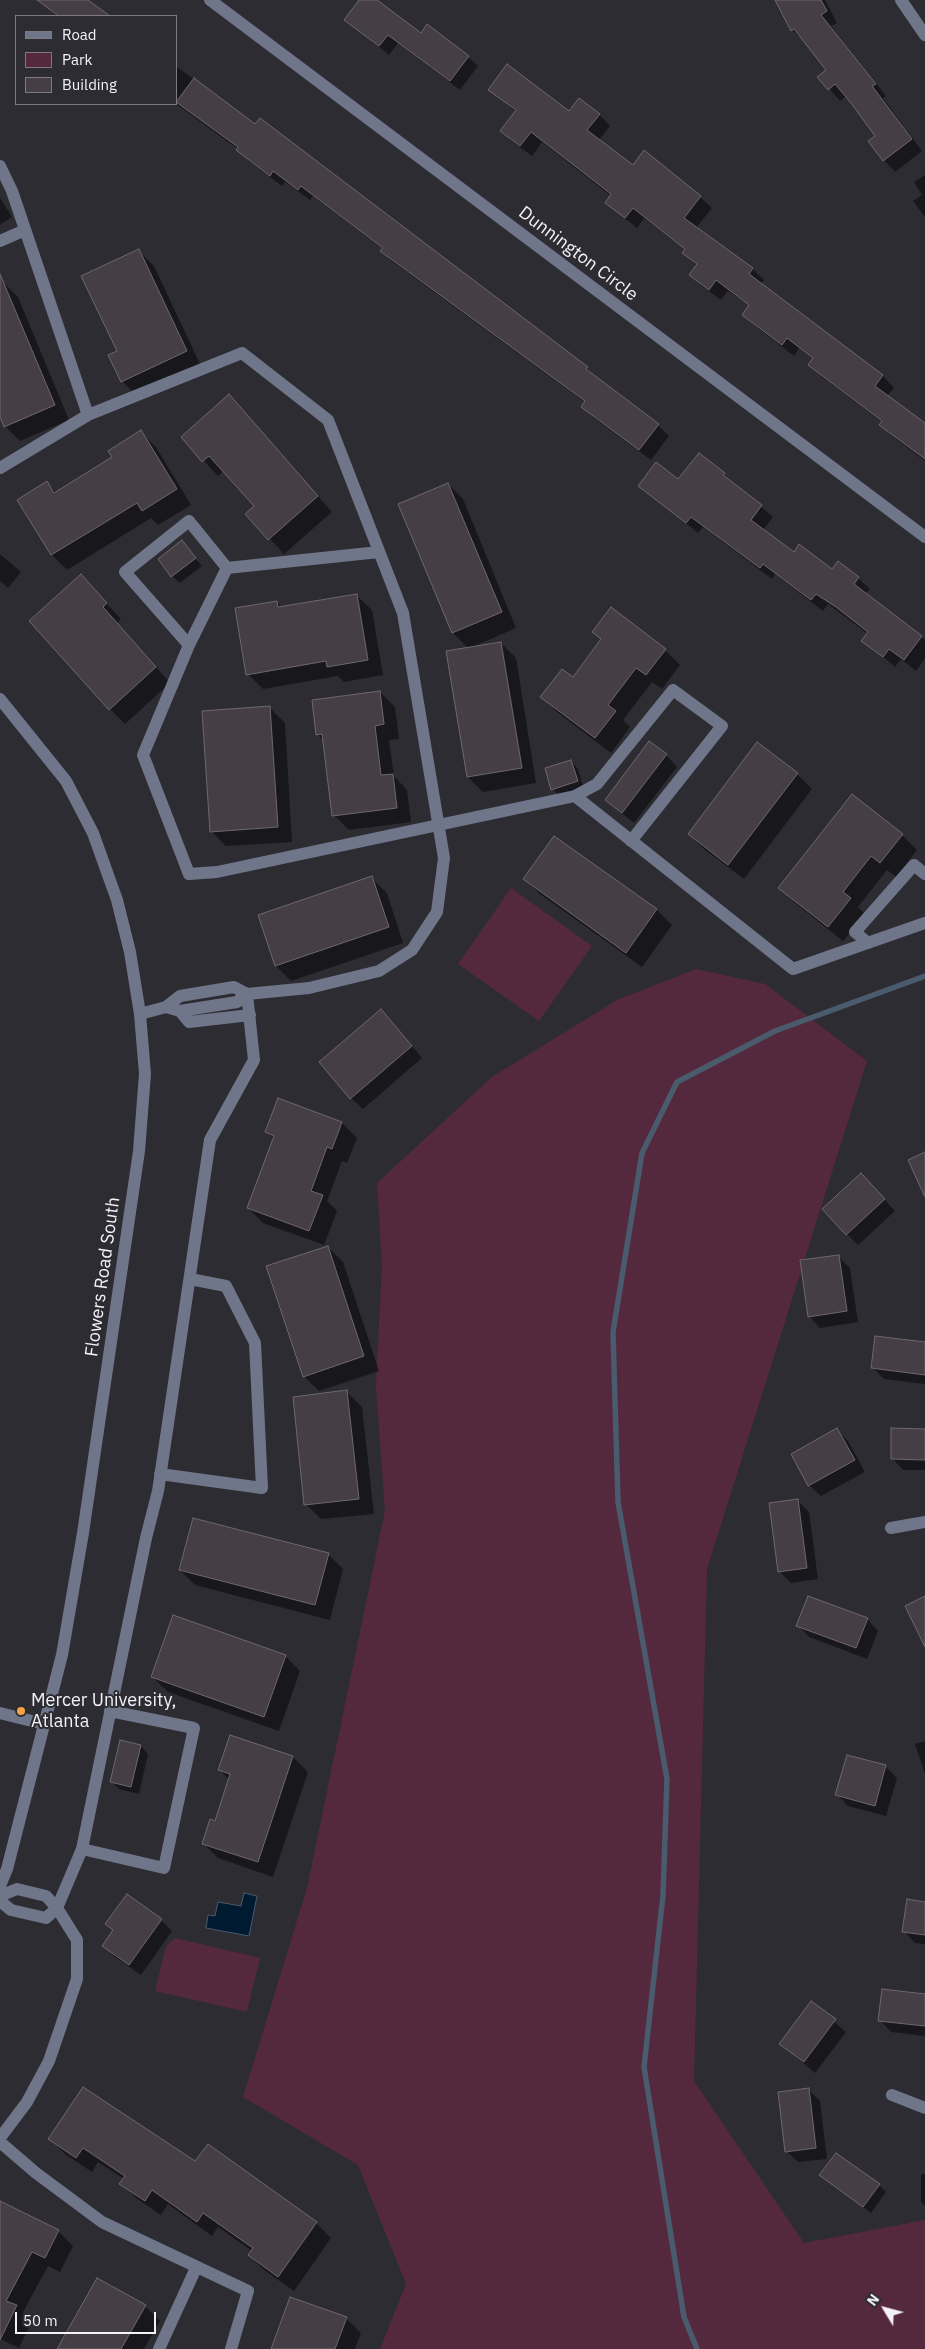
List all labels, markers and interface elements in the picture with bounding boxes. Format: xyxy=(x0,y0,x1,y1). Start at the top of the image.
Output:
legend xyxy=(15,15,178,105)
text: Road xyxy=(62,25,97,44)
text: Park xyxy=(62,50,92,69)
text: Building xyxy=(62,75,117,94)
street label: Dunnington Circle xyxy=(514,202,642,306)
street label: Flowers Road South xyxy=(81,1196,125,1358)
place label: Mercer University, Atlanta xyxy=(31,1690,176,1732)
marker: Mercer University, Atlanta xyxy=(15,1705,27,1717)
north arrow xyxy=(860,2284,910,2334)
text: N xyxy=(863,2291,883,2309)
scale bar xyxy=(18,2302,159,2334)
text: 50 m xyxy=(23,2311,58,2330)

